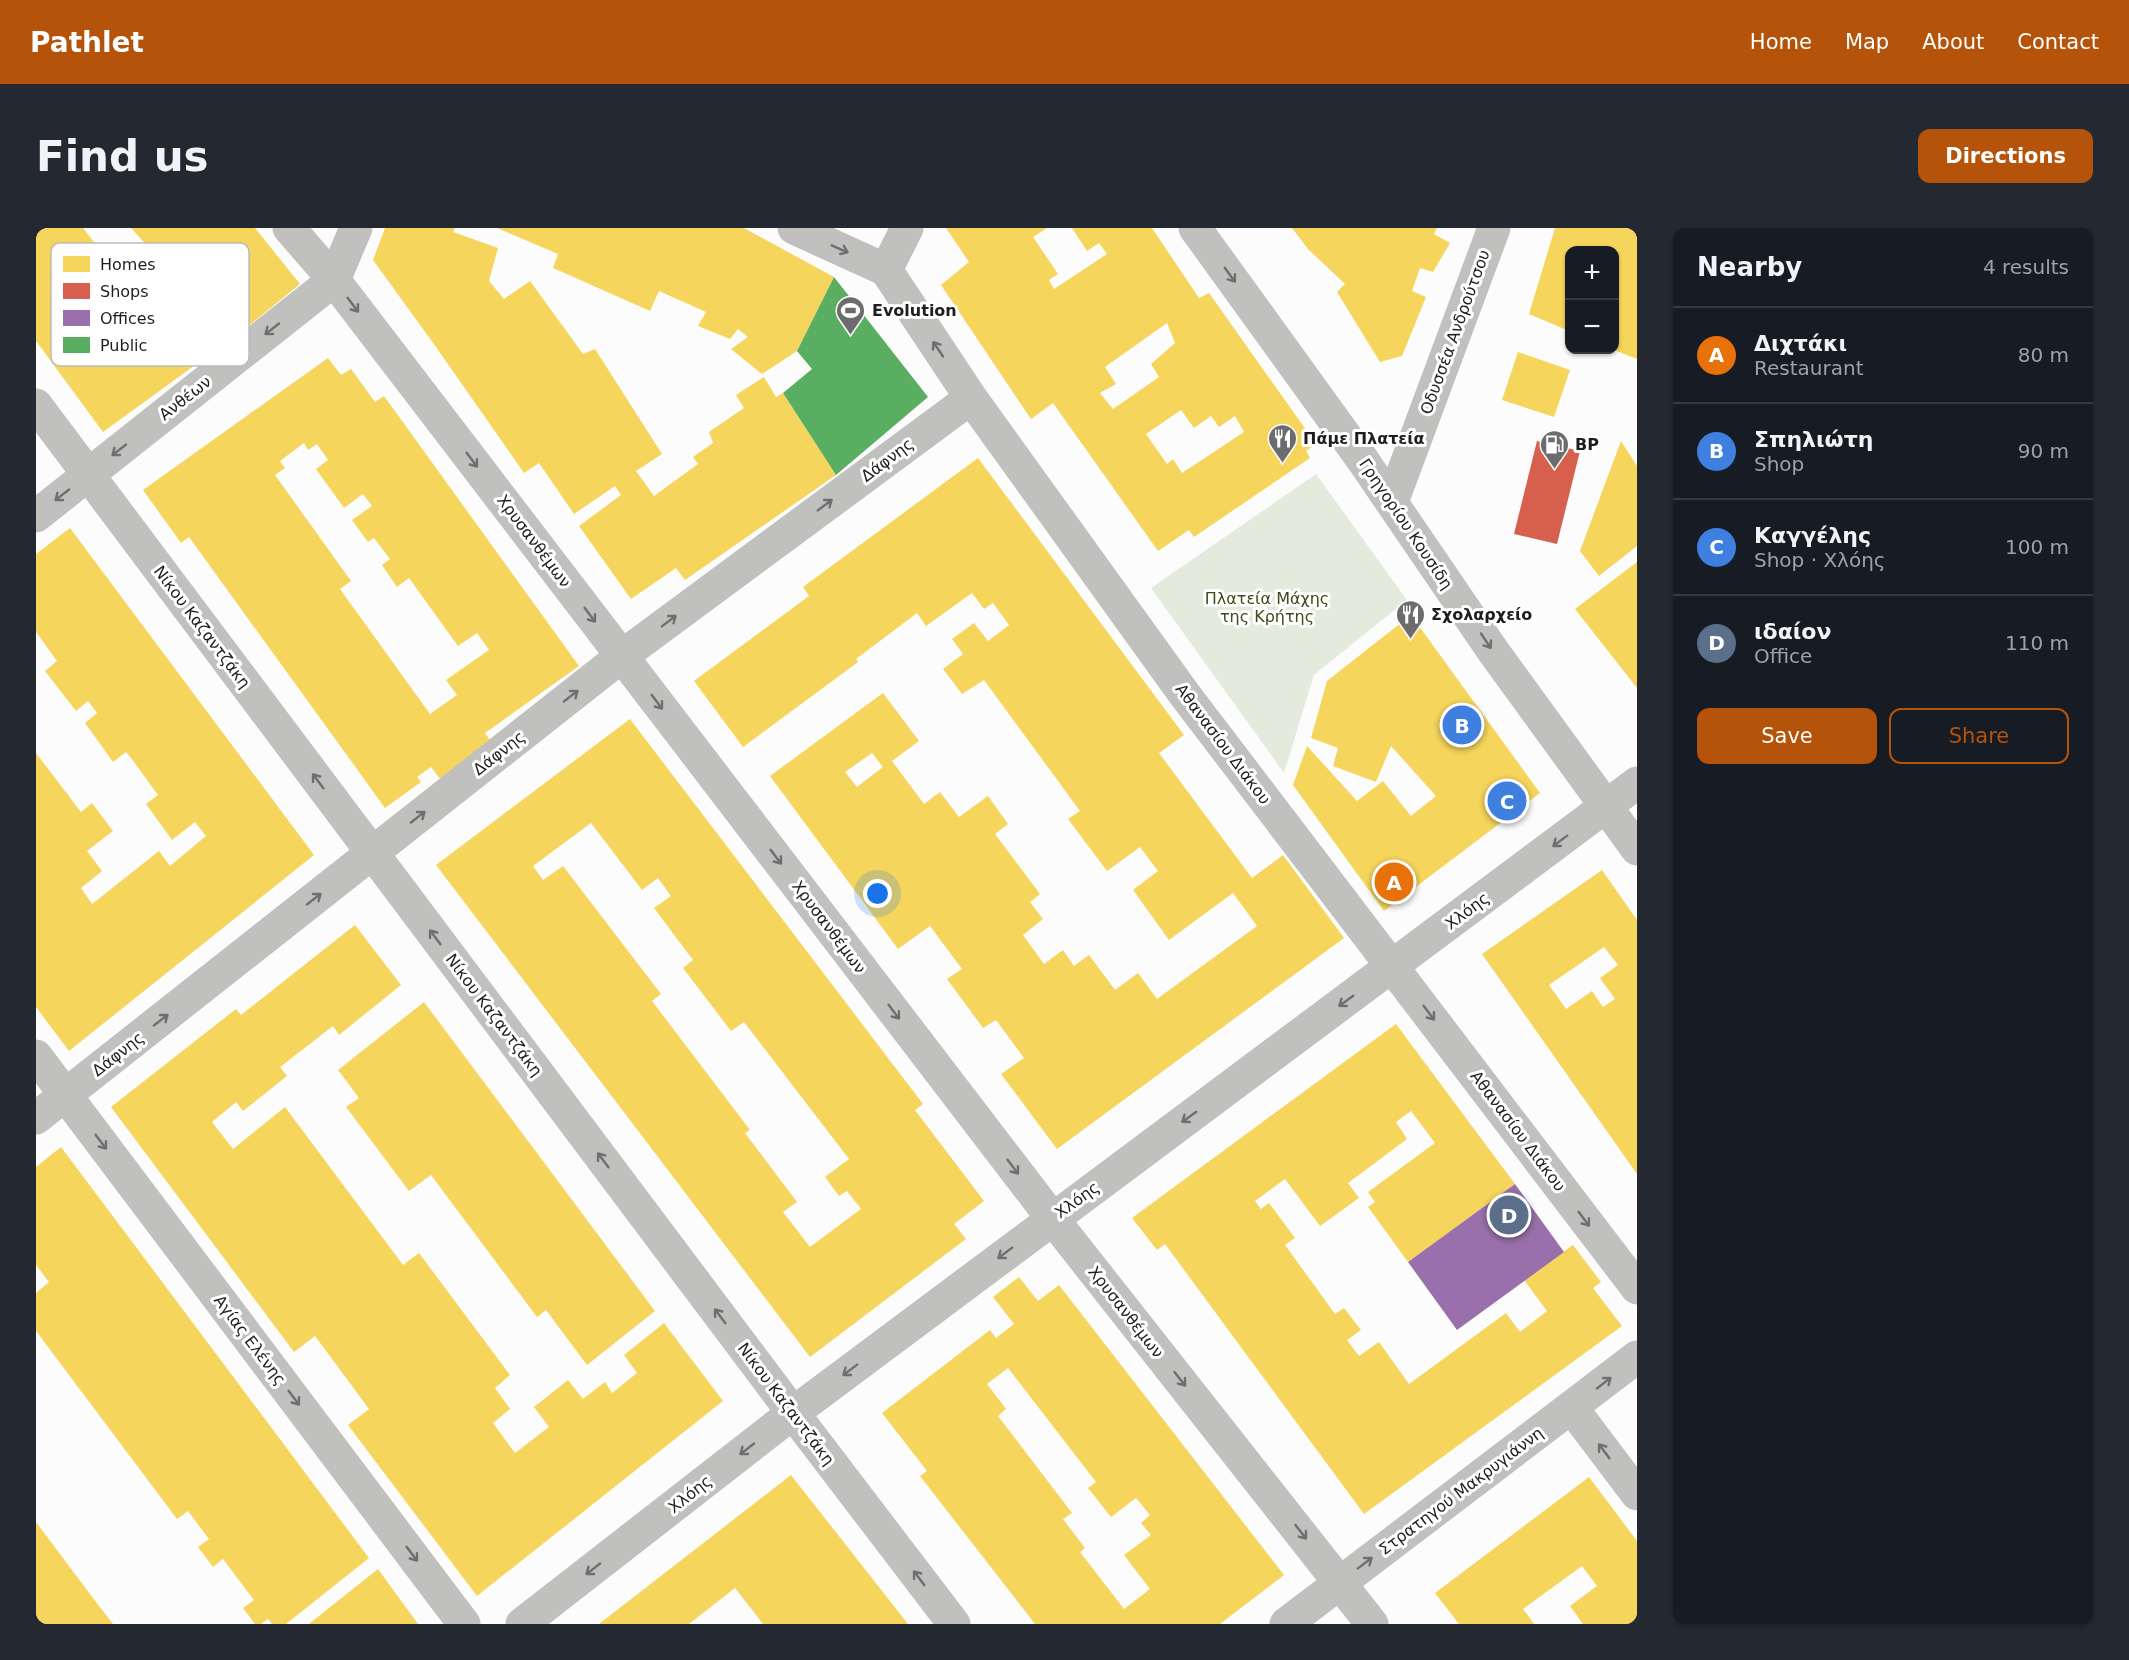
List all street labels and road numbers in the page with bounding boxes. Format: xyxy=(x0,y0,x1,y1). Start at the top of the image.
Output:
street label: Οδυσσέα Ανδρούτσου xyxy=(1416,247,1494,417)
street label: Ανθέων xyxy=(155,372,215,424)
street label: Δάφνης xyxy=(857,434,917,486)
street label: Γρηγορίου Κουσίδη xyxy=(1355,455,1457,593)
street label: Χρυσανθέμων xyxy=(493,491,575,591)
street label: Νίκου Καζαντζάκη xyxy=(150,562,254,692)
street label: Αθανασίου Διάκου xyxy=(1172,680,1274,808)
street label: Δάφνης xyxy=(469,727,529,779)
street label: Χρυσανθέμων xyxy=(788,877,870,977)
street label: Χλόης xyxy=(1441,888,1493,934)
street label: Νίκου Καζαντζάκη xyxy=(442,950,546,1080)
street label: Δάφνης xyxy=(88,1028,148,1080)
street label: Αθανασίου Διάκου xyxy=(1467,1067,1569,1195)
street label: Χλόης xyxy=(1051,1178,1103,1222)
street label: Χρυσανθέμων xyxy=(1084,1262,1168,1362)
street label: Αγίας Ελένης xyxy=(210,1291,290,1389)
street label: Νίκου Καζαντζάκη xyxy=(734,1339,838,1469)
street label: Στρατηγού Μακρυγιάννη xyxy=(1375,1423,1547,1559)
street label: Χλόης xyxy=(665,1471,715,1517)

